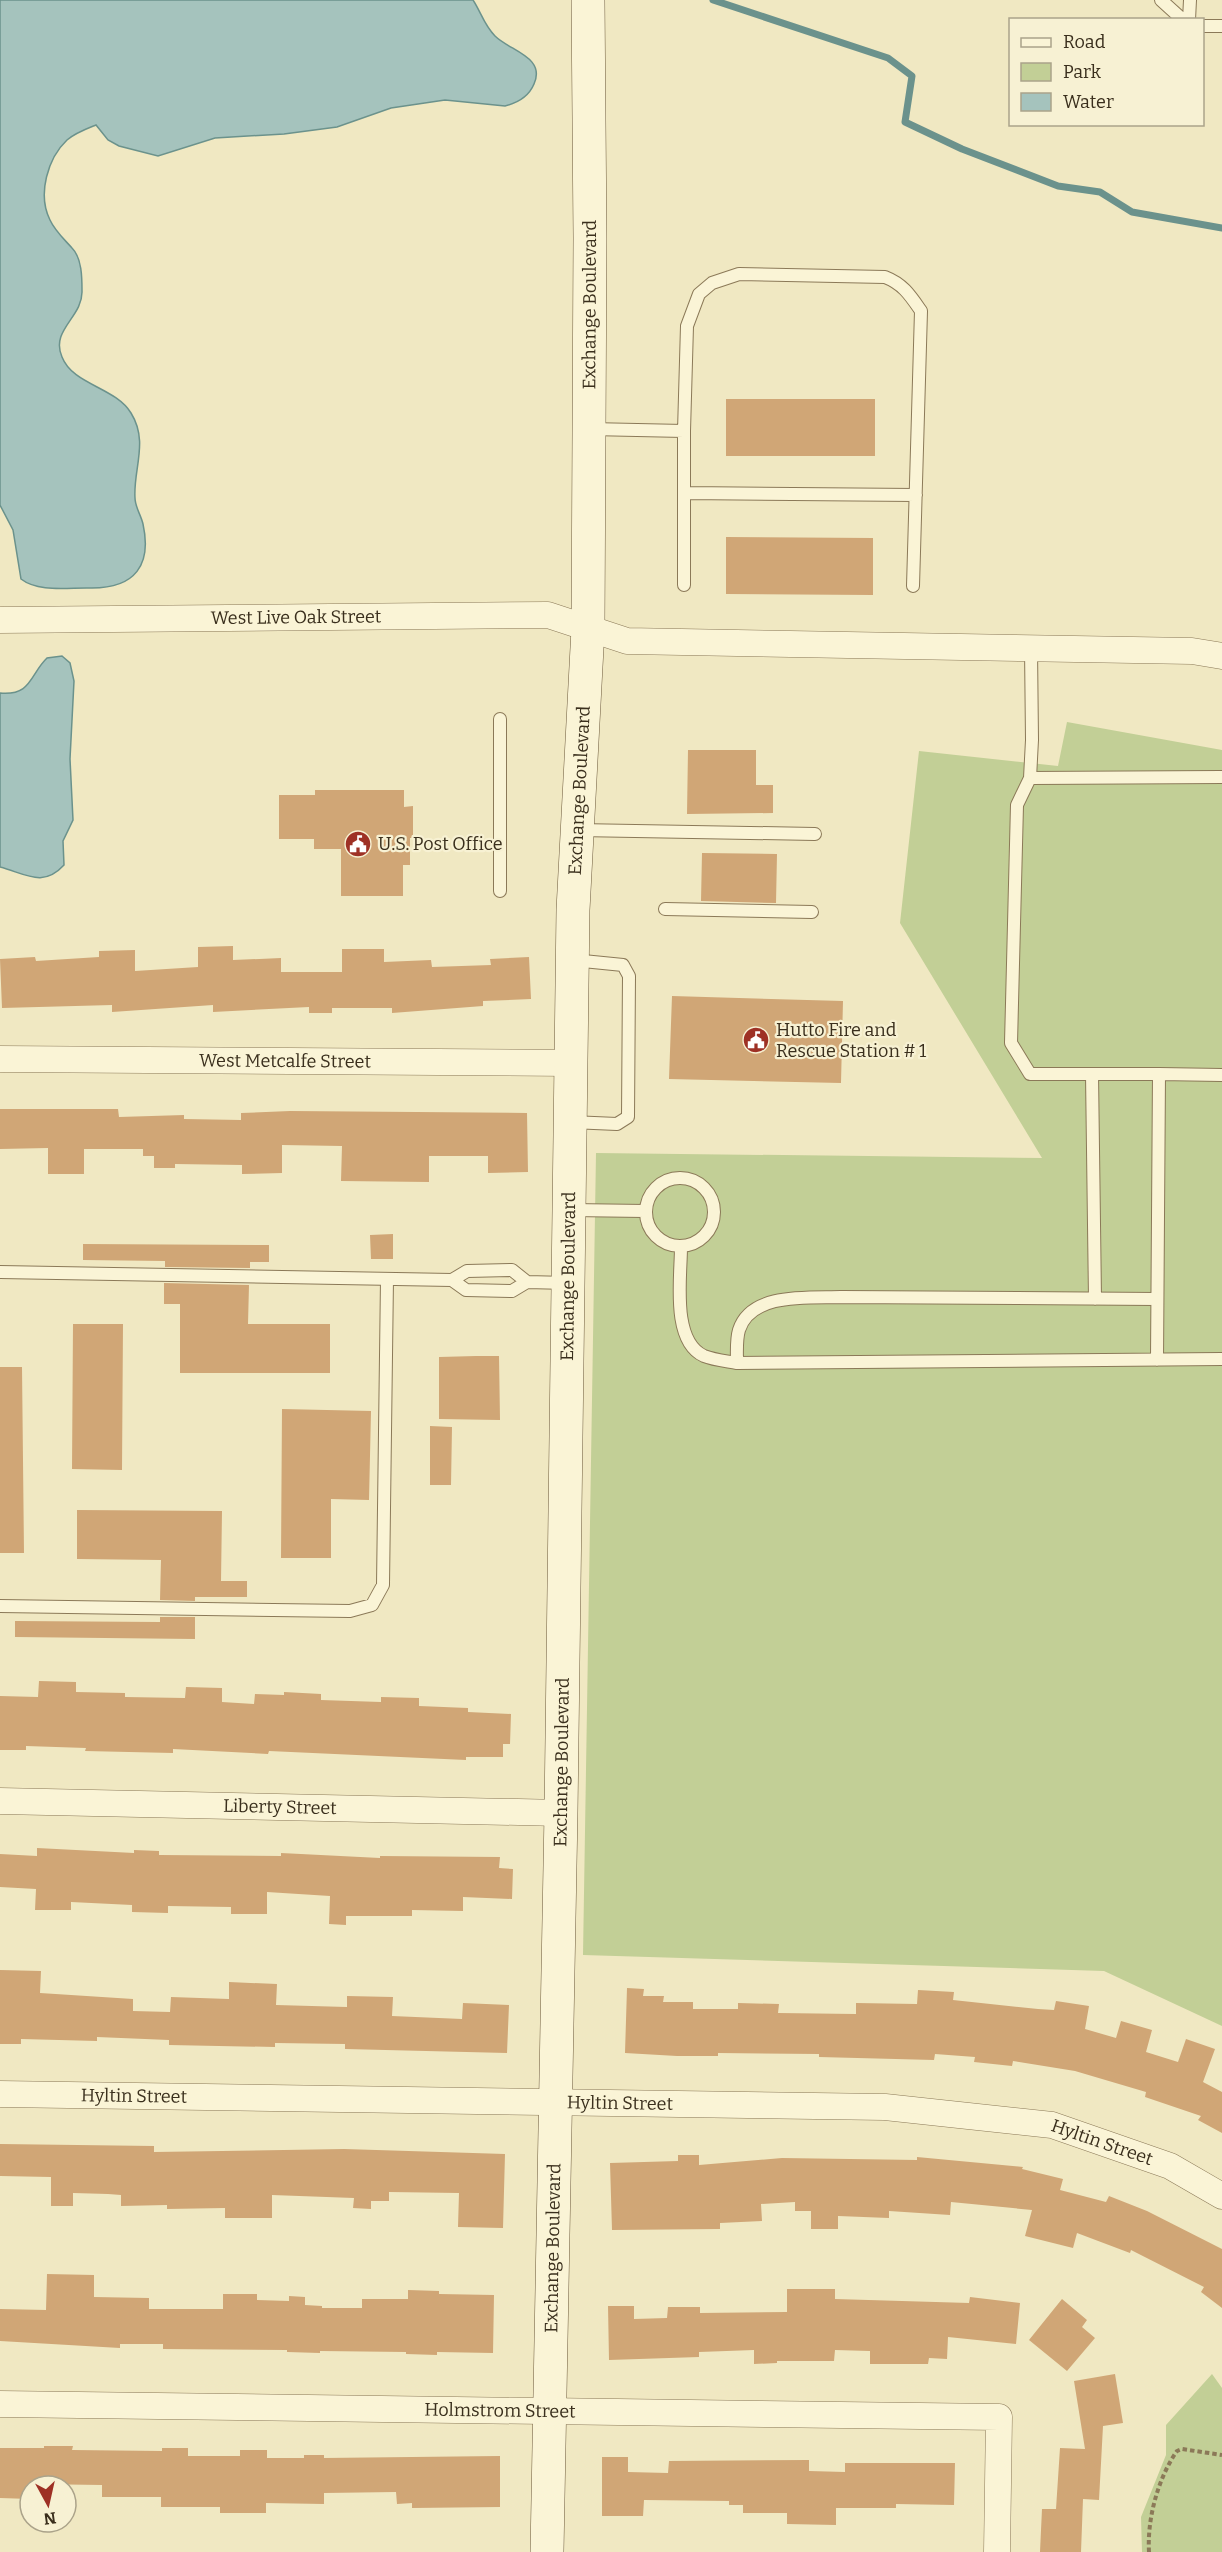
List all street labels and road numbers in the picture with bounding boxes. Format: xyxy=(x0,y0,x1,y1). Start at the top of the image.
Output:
street label: Exchange Boulevard xyxy=(578,219,601,389)
street label: West Live Oak Street xyxy=(211,606,382,629)
street label: Exchange Boulevard xyxy=(564,705,595,876)
street label: West Metcalfe Street xyxy=(199,1049,372,1073)
street label: Exchange Boulevard xyxy=(556,1191,580,1361)
street label: Exchange Boulevard xyxy=(549,1677,574,1847)
street label: Liberty Street xyxy=(223,1795,337,1819)
street label: Hyltin Street xyxy=(81,2084,188,2108)
street label: Hyltin Street xyxy=(567,2091,674,2115)
street label: Hyltin Street xyxy=(1048,2115,1156,2170)
street label: Exchange Boulevard xyxy=(540,2163,565,2333)
street label: Holmstrom Street xyxy=(424,2399,576,2422)

